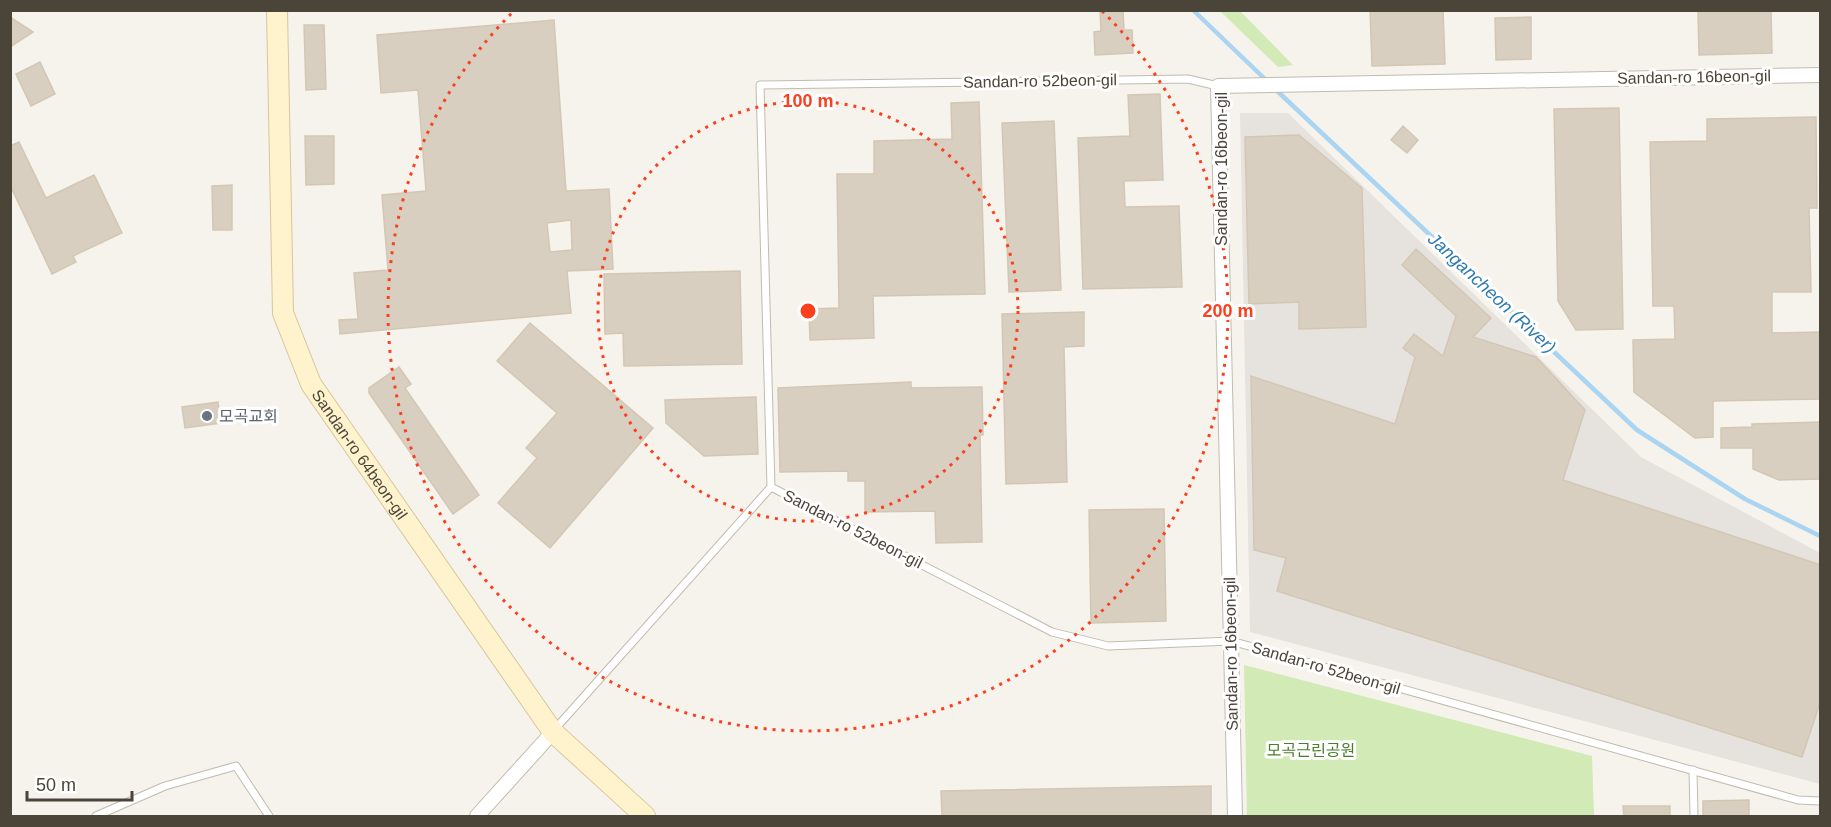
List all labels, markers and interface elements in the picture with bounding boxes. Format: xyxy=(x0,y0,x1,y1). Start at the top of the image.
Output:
street label: Sandan-ro 16beon-gil xyxy=(1617,67,1771,87)
street label: Sandan-ro 52beon-gil xyxy=(963,71,1117,91)
text: 100 m xyxy=(782,91,834,111)
street label: Sandan-ro 16beon-gil xyxy=(1213,92,1230,246)
water label: Jangancheon (River) xyxy=(1423,228,1560,357)
centre of rings xyxy=(798,301,818,321)
text: 200 m xyxy=(1202,301,1254,321)
street label: Sandan-ro 64beon-gil xyxy=(309,386,411,522)
place label: 모곡교회 xyxy=(219,408,278,425)
marker: 모곡교회 xyxy=(200,409,214,423)
street label: Sandan-ro 52beon-gil xyxy=(781,486,925,572)
street label: Sandan-ro 16beon-gil xyxy=(1221,577,1241,731)
street label: Sandan-ro 52beon-gil xyxy=(1250,639,1402,697)
park label: 모곡근린공원 xyxy=(1267,742,1355,759)
scale bar xyxy=(27,764,132,802)
text: 50 m xyxy=(36,775,76,795)

